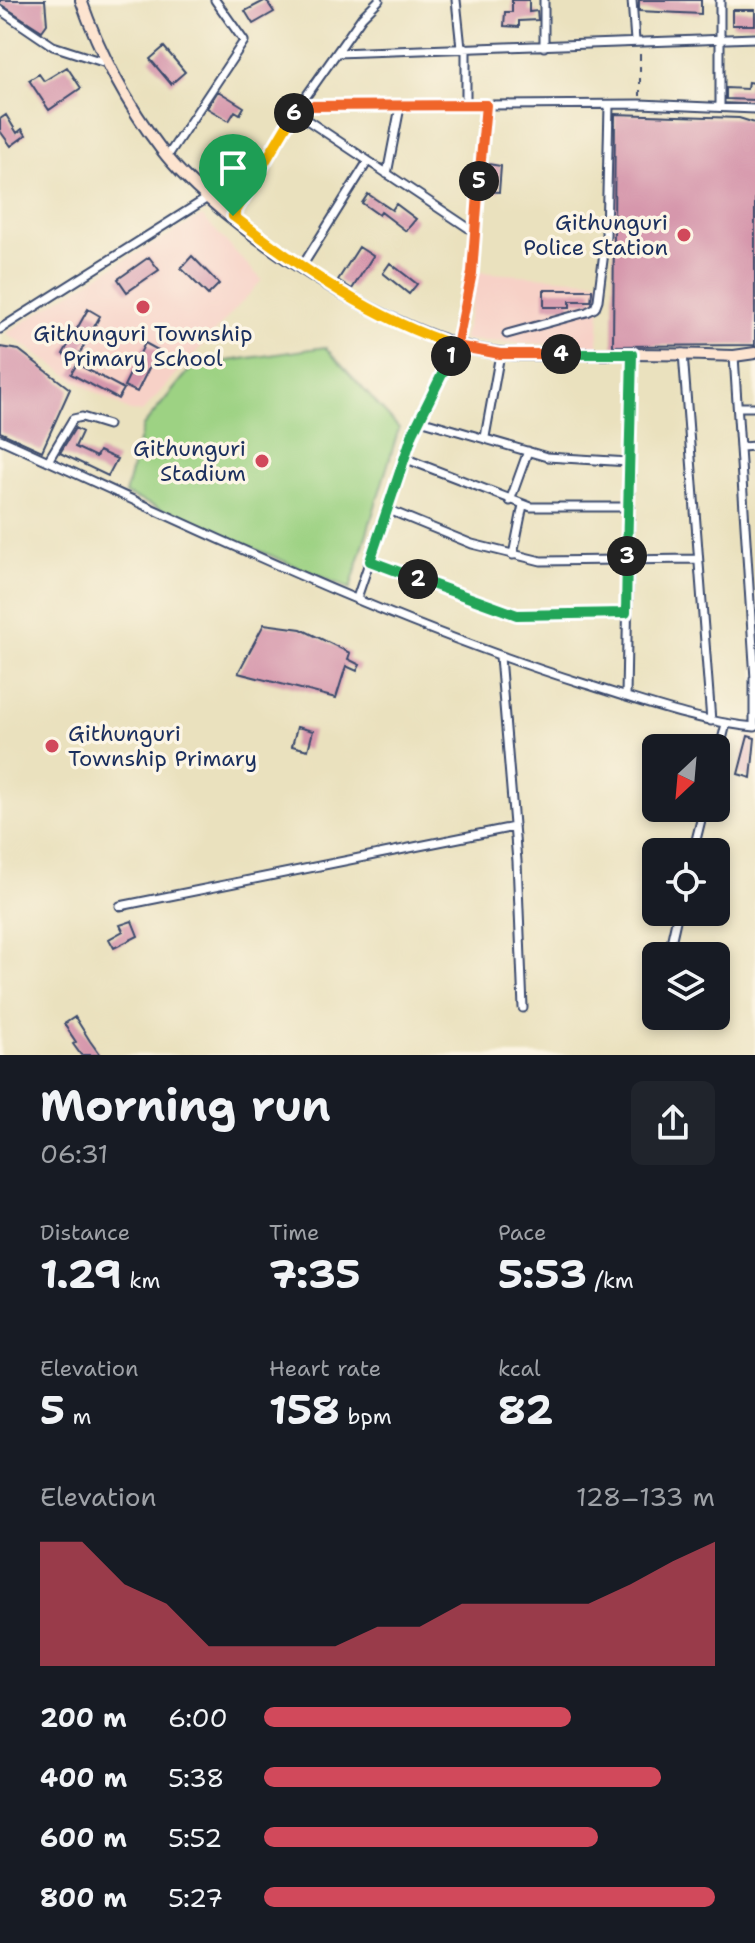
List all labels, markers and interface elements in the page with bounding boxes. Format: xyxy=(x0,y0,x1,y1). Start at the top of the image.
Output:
pin: 6 xyxy=(274,93,314,133)
text: 6 xyxy=(286,98,302,127)
pin xyxy=(199,134,267,216)
icon: arrive xyxy=(211,146,255,190)
pin: 5 xyxy=(459,161,499,201)
text: 5 xyxy=(472,166,486,195)
place label: Githunguri Police Station xyxy=(523,208,668,262)
marker: Githunguri Police Station xyxy=(675,226,693,244)
marker: Githunguri Township Primary School xyxy=(134,298,152,316)
place label: Githunguri Township Primary School xyxy=(33,319,253,373)
pin: 4 xyxy=(541,334,581,374)
pin: 1 xyxy=(431,336,471,376)
text: 4 xyxy=(553,339,569,368)
text: 1 xyxy=(446,341,456,370)
place label: Githunguri Stadium xyxy=(133,434,246,488)
marker: Githunguri Stadium xyxy=(253,452,271,470)
pin: 3 xyxy=(607,536,647,576)
text: 3 xyxy=(619,541,635,570)
pin: 2 xyxy=(398,559,438,599)
text: 2 xyxy=(410,564,426,593)
place label: Githunguri Township Primary xyxy=(68,719,257,773)
north arrow xyxy=(642,734,730,822)
map controls xyxy=(642,734,730,1030)
marker: Githunguri Township Primary xyxy=(43,737,61,755)
button: locate xyxy=(642,838,730,926)
button: layers xyxy=(642,942,730,1030)
text: Morning run xyxy=(40,1076,331,1135)
button: share xyxy=(631,1081,715,1165)
text: 06:31 xyxy=(40,1136,108,1171)
text: Distance xyxy=(40,1218,130,1247)
text: Time xyxy=(269,1218,319,1247)
text: Pace xyxy=(498,1218,546,1247)
text: 1.29 xyxy=(40,1247,122,1301)
text: 7:35 xyxy=(269,1247,360,1301)
text: 5:53 xyxy=(498,1247,587,1301)
text: km xyxy=(122,1266,160,1295)
text: /km xyxy=(587,1266,634,1295)
text: Elevation xyxy=(40,1354,138,1383)
text: Heart rate xyxy=(269,1354,381,1383)
text: kcal xyxy=(498,1354,541,1383)
text: 5 xyxy=(40,1383,65,1437)
text: 158 xyxy=(269,1383,340,1437)
text: 82 xyxy=(498,1383,553,1437)
text: m xyxy=(65,1402,91,1431)
text: bpm xyxy=(340,1402,392,1431)
text: Elevation xyxy=(40,1479,156,1514)
text: 128–133 m xyxy=(576,1479,715,1514)
text: 200 m xyxy=(40,1700,127,1735)
text: 6:00 xyxy=(168,1700,228,1735)
text: 400 m xyxy=(40,1760,127,1795)
text: 5:38 xyxy=(168,1760,224,1795)
text: 600 m xyxy=(40,1820,127,1855)
text: 5:52 xyxy=(168,1820,222,1855)
text: 800 m xyxy=(40,1880,127,1915)
text: 5:27 xyxy=(168,1880,223,1915)

